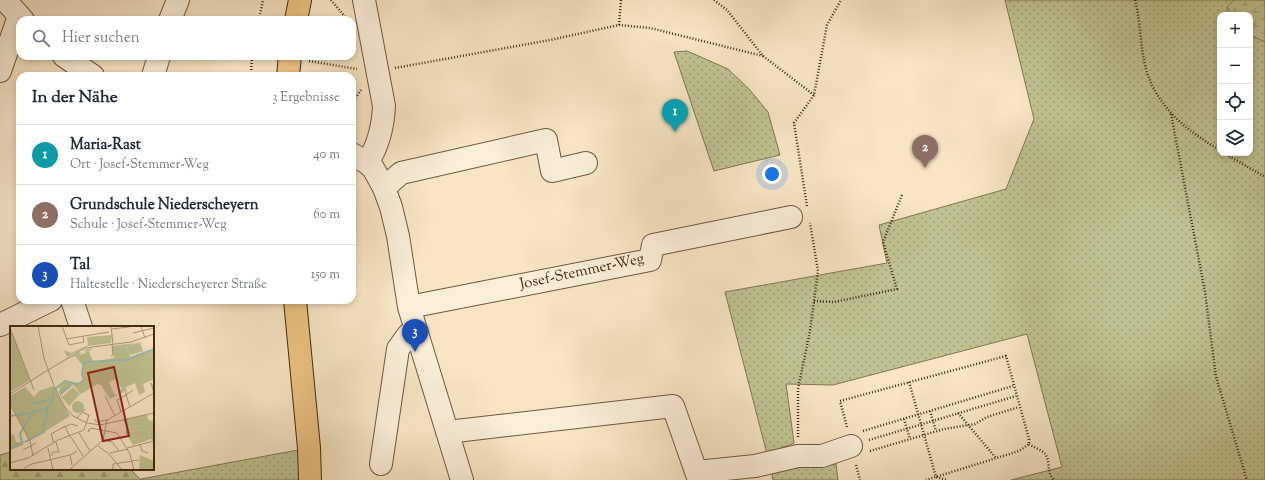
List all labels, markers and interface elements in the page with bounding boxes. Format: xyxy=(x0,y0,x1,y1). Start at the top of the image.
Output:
map controls xyxy=(1217,12,1253,156)
button: + xyxy=(1217,12,1253,48)
search box xyxy=(16,16,356,60)
icon: search xyxy=(30,27,52,49)
text: Hier suchen xyxy=(62,28,140,49)
button: − xyxy=(1217,48,1253,84)
button: locate xyxy=(1217,84,1253,120)
text: In der Nähe xyxy=(32,86,118,110)
text: 3 Ergebnisse xyxy=(272,89,340,107)
pin: 1 xyxy=(662,99,688,132)
button: layers xyxy=(1217,120,1253,156)
text: Maria-Rast xyxy=(70,135,141,156)
pin: 2 xyxy=(912,135,938,168)
text: 1 xyxy=(43,146,47,164)
text: 40 m xyxy=(313,146,340,164)
text: Ort · Josef-Stemmer-Weg xyxy=(70,156,209,174)
your location xyxy=(762,164,782,184)
text: Grundschule Niederscheyern xyxy=(70,195,259,216)
text: 2 xyxy=(42,206,48,224)
text: 60 m xyxy=(313,206,340,224)
text: Schule · Josef-Stemmer-Weg xyxy=(70,216,227,234)
street label: Josef-Stemmer-Weg xyxy=(517,249,646,296)
text: Tal xyxy=(70,255,90,276)
text: 3 xyxy=(42,266,48,284)
text: 150 m xyxy=(311,266,340,284)
text: Haltestelle · Niederscheyerer Straße xyxy=(70,276,267,294)
pin: 3 xyxy=(402,319,428,352)
inset map xyxy=(10,326,154,470)

